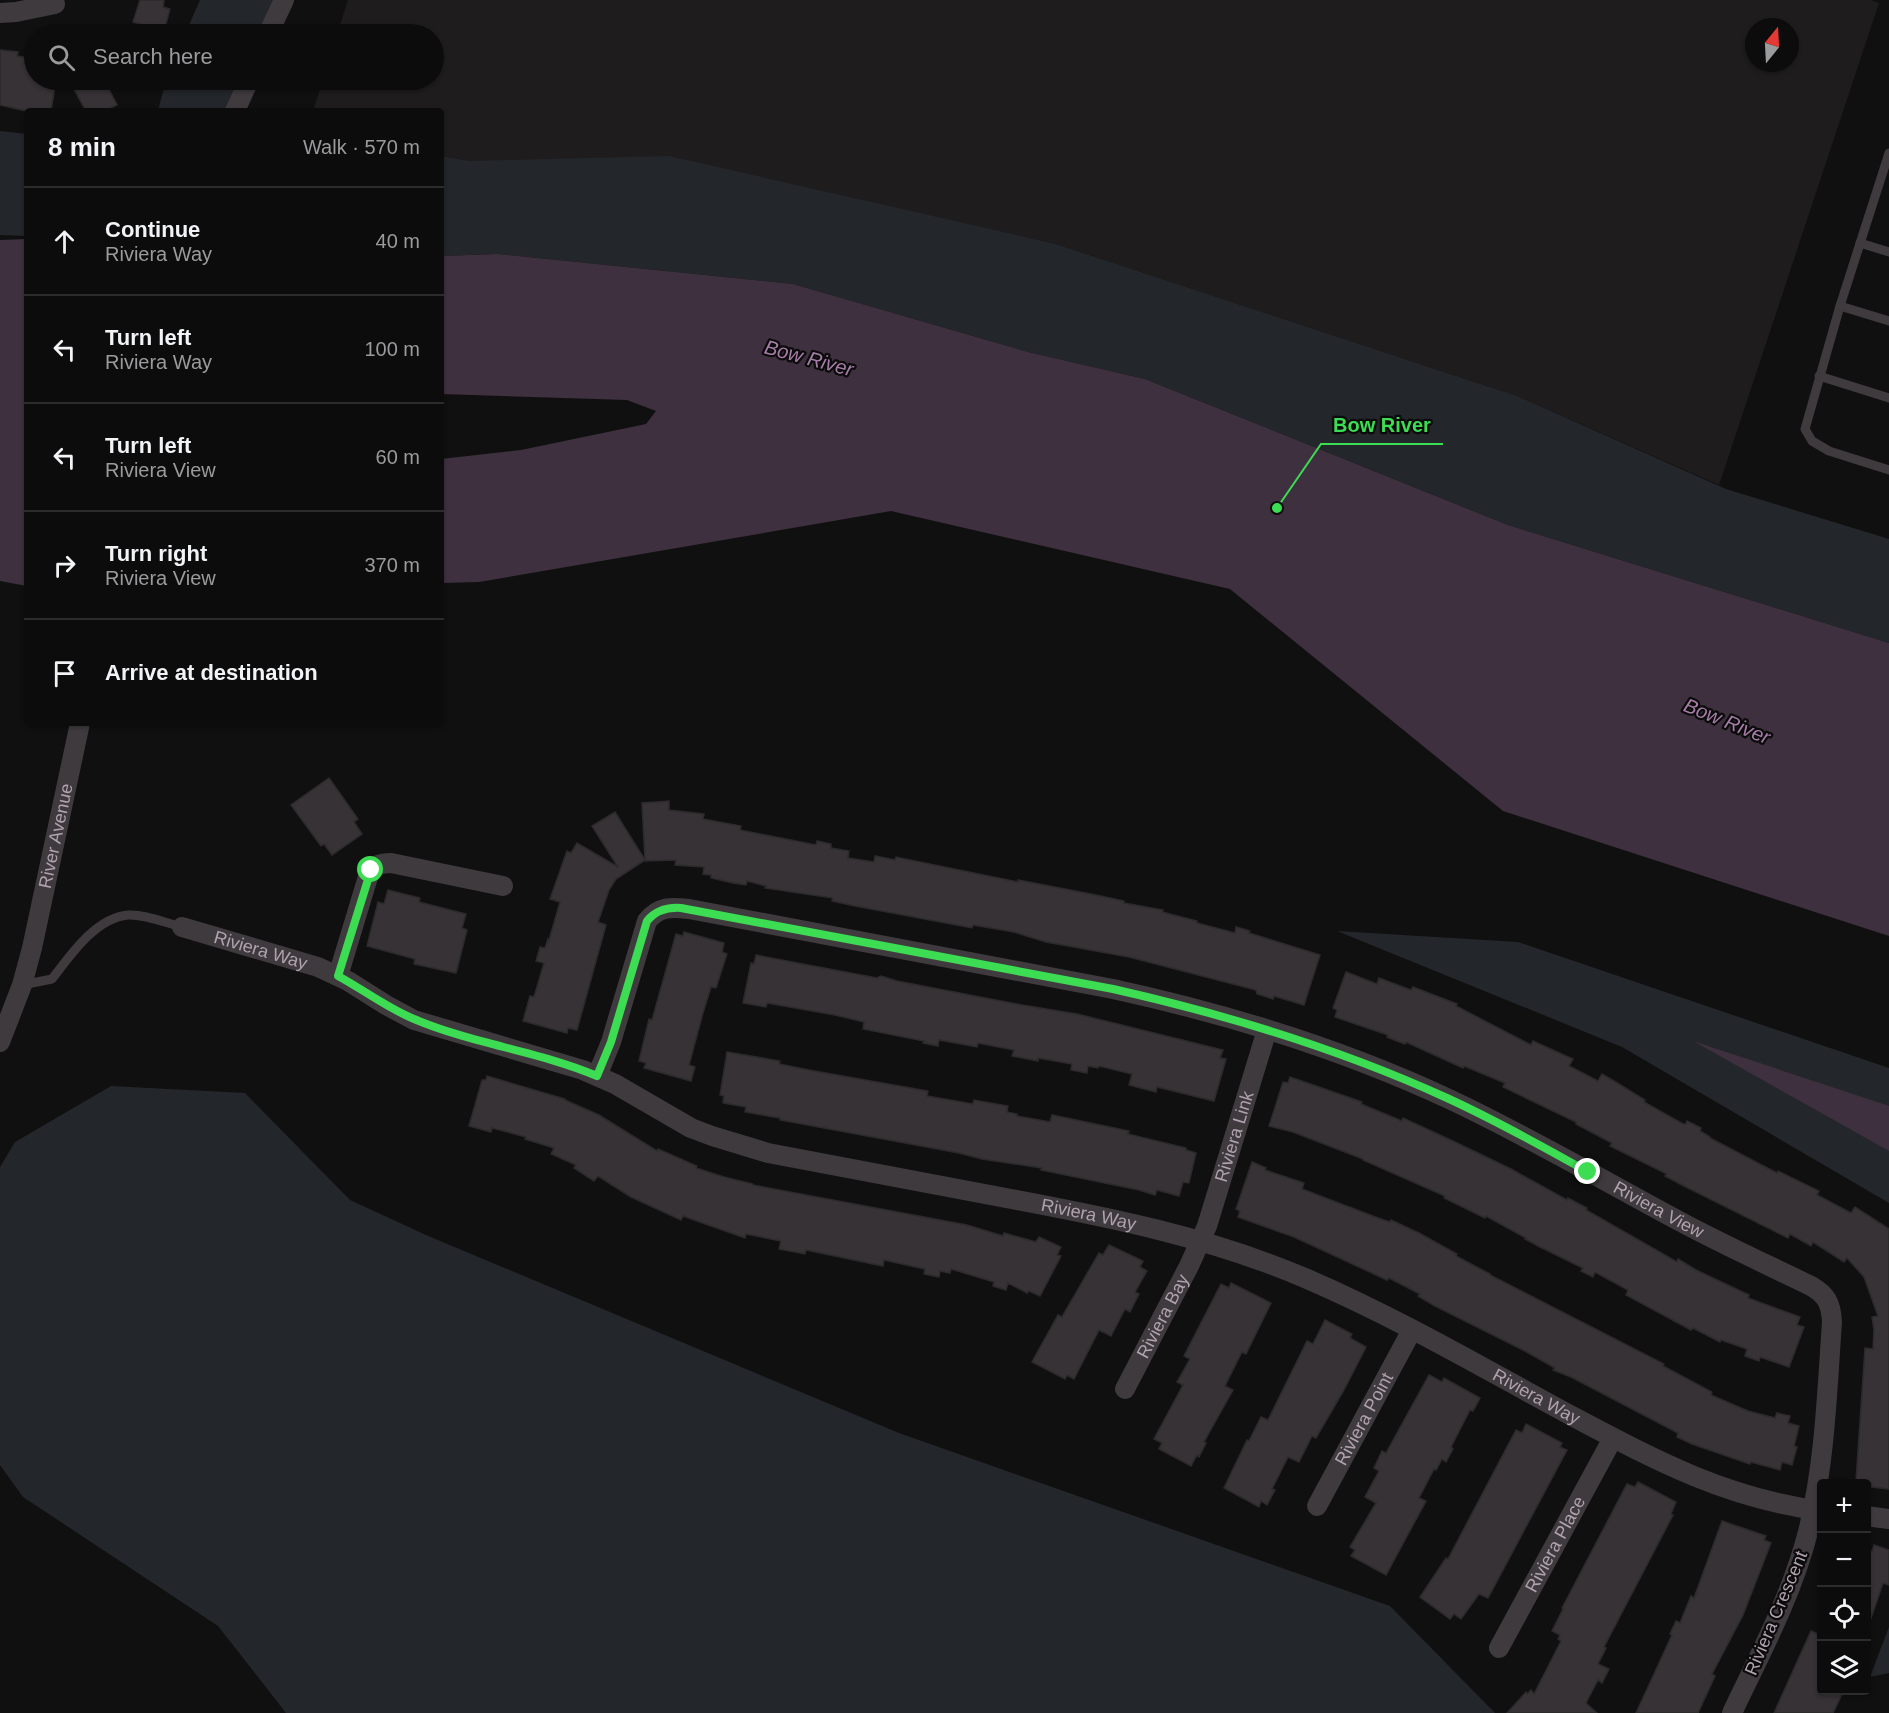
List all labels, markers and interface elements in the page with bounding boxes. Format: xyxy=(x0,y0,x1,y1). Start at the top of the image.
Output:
north arrow xyxy=(1745,18,1799,72)
search box xyxy=(24,24,444,90)
icon: search xyxy=(45,41,78,74)
text: Search here xyxy=(93,44,213,69)
text: 8 min xyxy=(48,132,116,162)
text: Walk · 570 m xyxy=(303,136,420,158)
text: Continue xyxy=(105,217,200,242)
icon: ahead xyxy=(48,225,81,258)
text: 40 m xyxy=(376,230,420,252)
text: Riviera Way xyxy=(105,243,212,265)
text: Turn left xyxy=(105,325,191,350)
icon: left xyxy=(48,333,81,366)
water label: Bow River xyxy=(762,336,857,381)
text: 100 m xyxy=(364,338,420,360)
text: Riviera Way xyxy=(105,351,212,373)
callout: Bow River xyxy=(1321,406,1443,444)
text: Bow River xyxy=(1333,414,1431,436)
text: Turn left xyxy=(105,433,191,458)
icon: left xyxy=(48,441,81,474)
text: 60 m xyxy=(376,446,420,468)
text: Riviera View xyxy=(105,459,216,481)
text: Turn right xyxy=(105,541,207,566)
icon: right xyxy=(48,549,81,582)
text: 370 m xyxy=(364,554,420,576)
text: Riviera View xyxy=(105,567,216,589)
icon: arrive xyxy=(48,657,81,690)
text: Arrive at destination xyxy=(105,660,318,685)
water label: Bow River xyxy=(1681,694,1775,749)
street label: River Avenue xyxy=(35,782,77,890)
route start xyxy=(357,856,383,882)
street label: Riviera Way xyxy=(212,927,310,973)
street label: Riviera Link xyxy=(1211,1088,1258,1185)
route end xyxy=(1574,1158,1600,1184)
street label: Riviera View xyxy=(1610,1177,1708,1243)
street label: Riviera Way xyxy=(1040,1195,1138,1234)
street label: Riviera Bay xyxy=(1133,1271,1193,1362)
street label: Riviera Way xyxy=(1489,1365,1583,1428)
street label: Riviera Point xyxy=(1331,1369,1397,1469)
map controls xyxy=(1817,1479,1871,1695)
button: + xyxy=(1817,1479,1871,1533)
street label: Riviera Place xyxy=(1521,1493,1589,1596)
button: − xyxy=(1817,1533,1871,1587)
street label: Riviera Crescent xyxy=(1741,1548,1811,1678)
button: locate xyxy=(1817,1587,1871,1641)
button: layers xyxy=(1817,1641,1871,1695)

